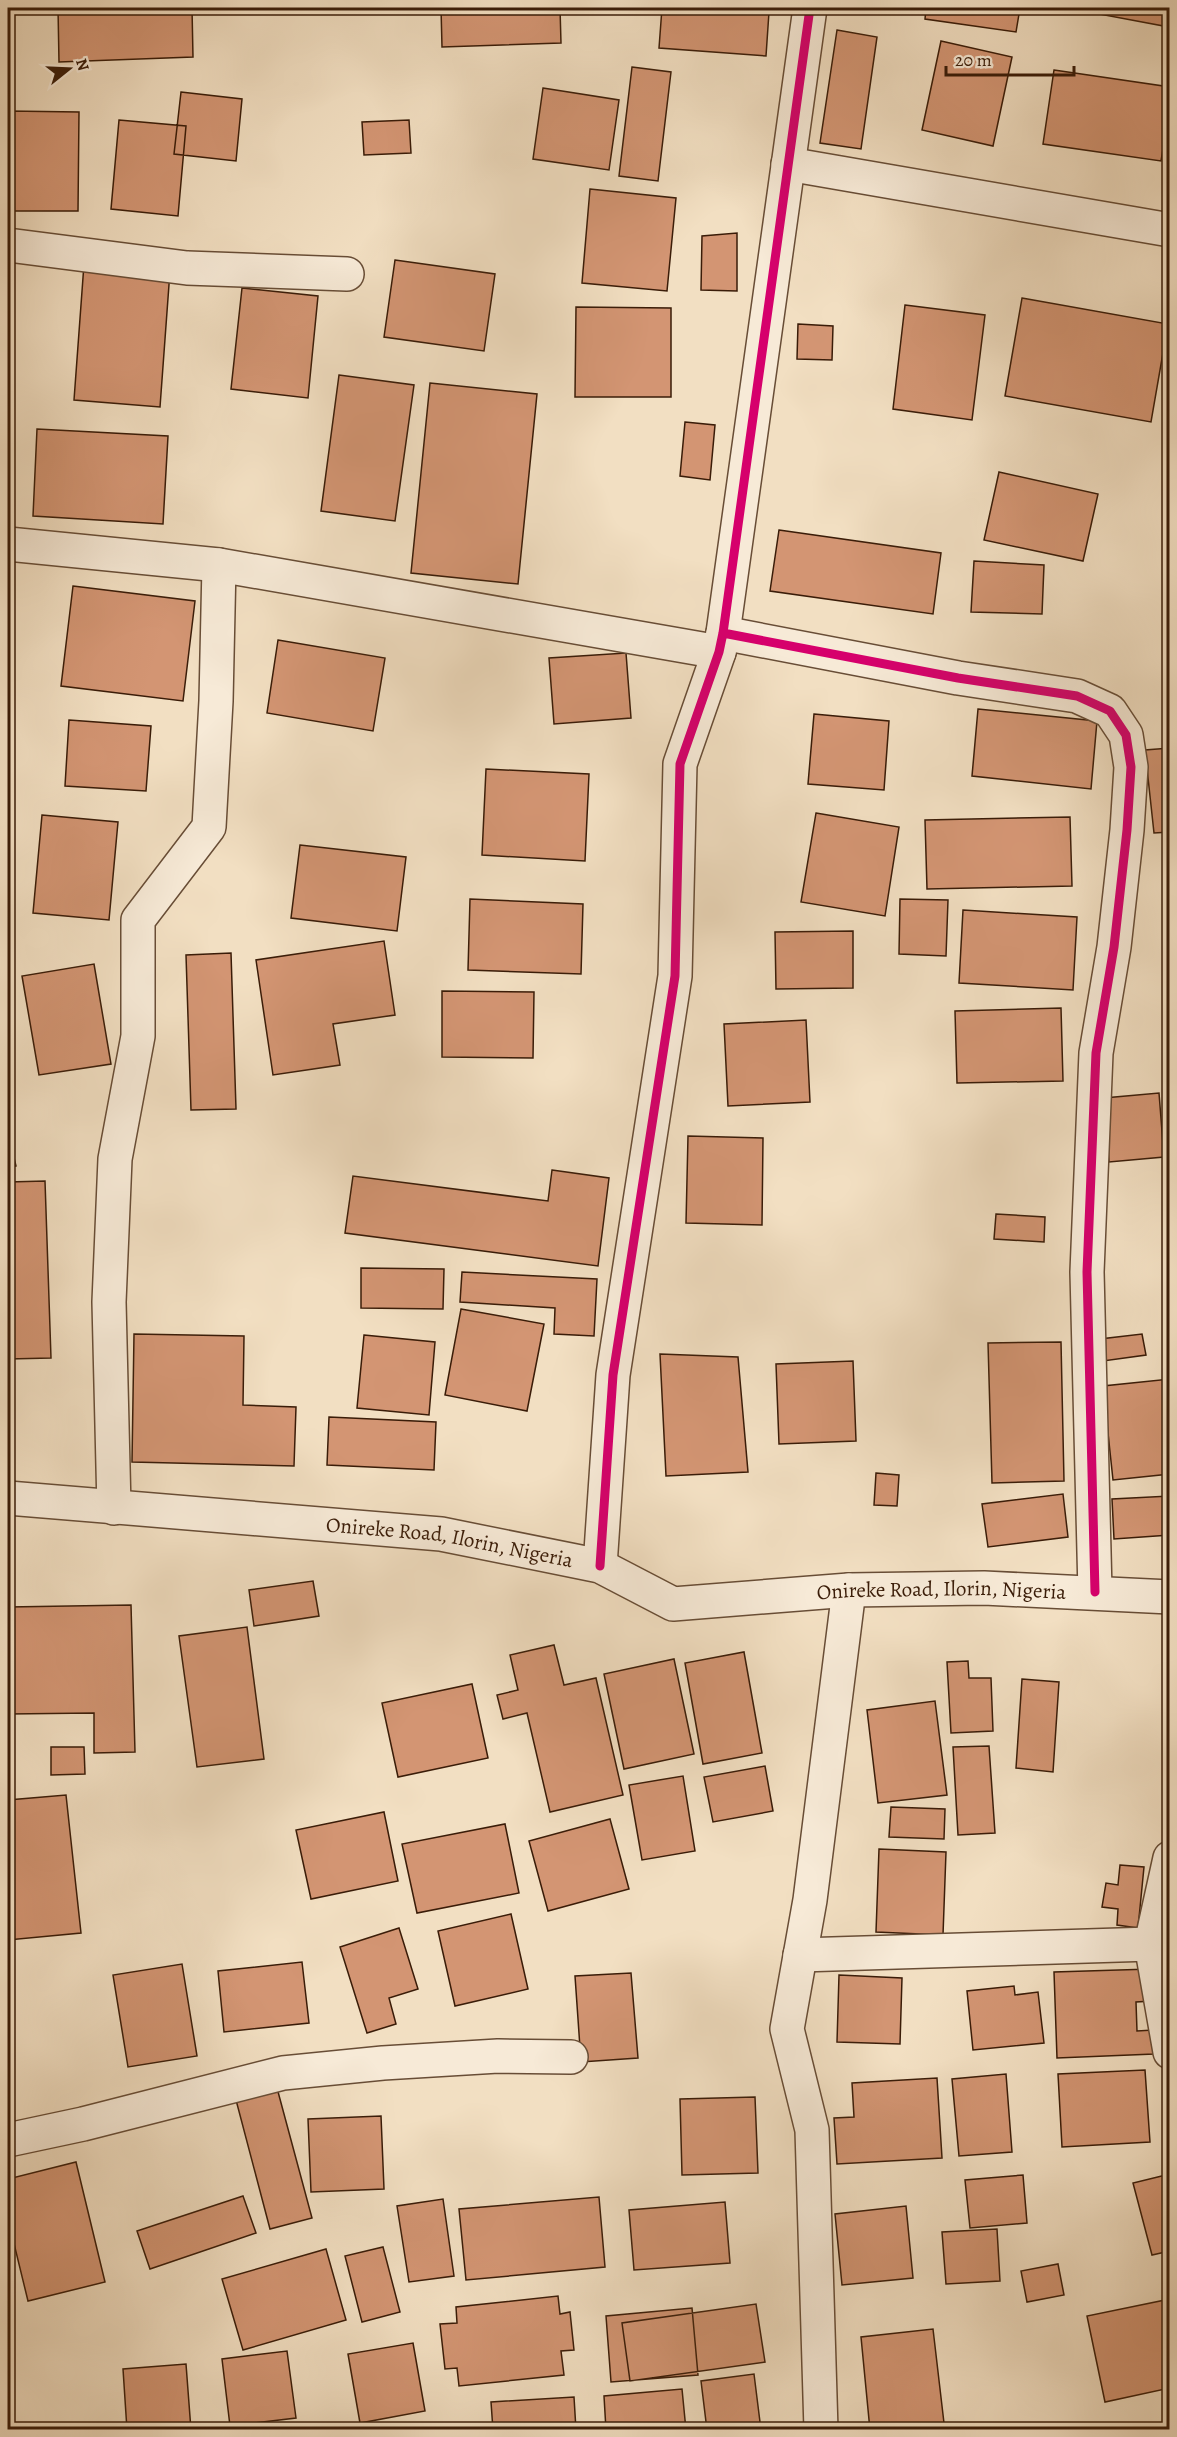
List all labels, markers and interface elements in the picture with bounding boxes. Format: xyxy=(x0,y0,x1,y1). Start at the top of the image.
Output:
north arrow xyxy=(39,39,99,99)
scale bar xyxy=(946,39,1074,77)
text: 20 m xyxy=(955,48,992,72)
text: N xyxy=(70,56,95,74)
street label: Onireke Road, Ilorin, Nigeria xyxy=(325,1510,576,1574)
street label: Onireke Road, Ilorin, Nigeria xyxy=(816,1574,1067,1607)

